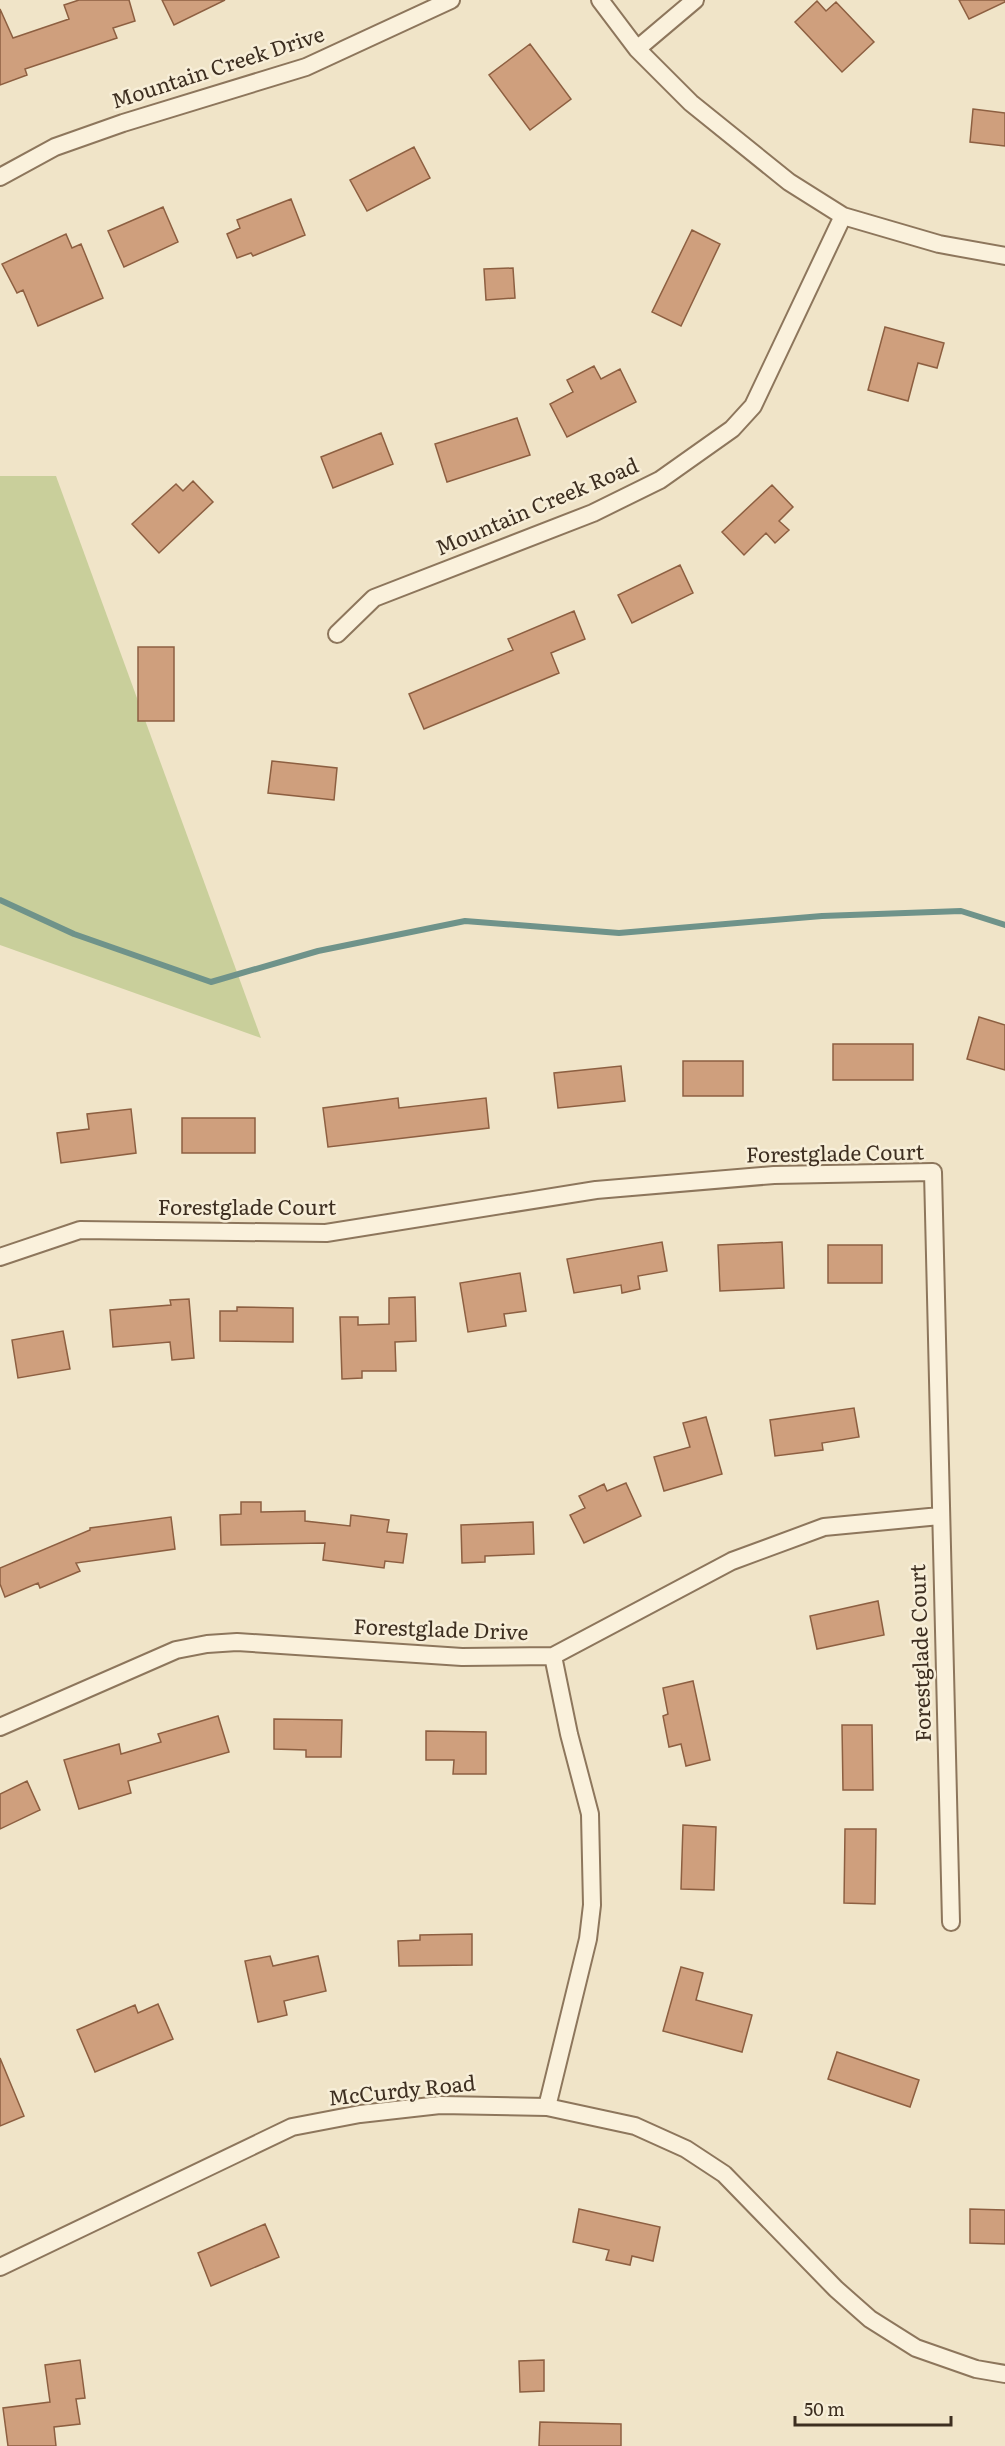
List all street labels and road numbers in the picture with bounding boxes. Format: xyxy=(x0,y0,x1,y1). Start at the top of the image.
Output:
street label: Mountain Creek Drive xyxy=(107,17,328,115)
street label: Mountain Creek Road xyxy=(430,448,643,562)
street label: Forestglade Court xyxy=(746,1134,925,1169)
street label: Forestglade Court xyxy=(158,1190,337,1221)
street label: Forestglade Court xyxy=(900,1563,937,1743)
street label: Forestglade Drive xyxy=(353,1609,529,1646)
street label: McCurdy Road xyxy=(327,2065,477,2112)

